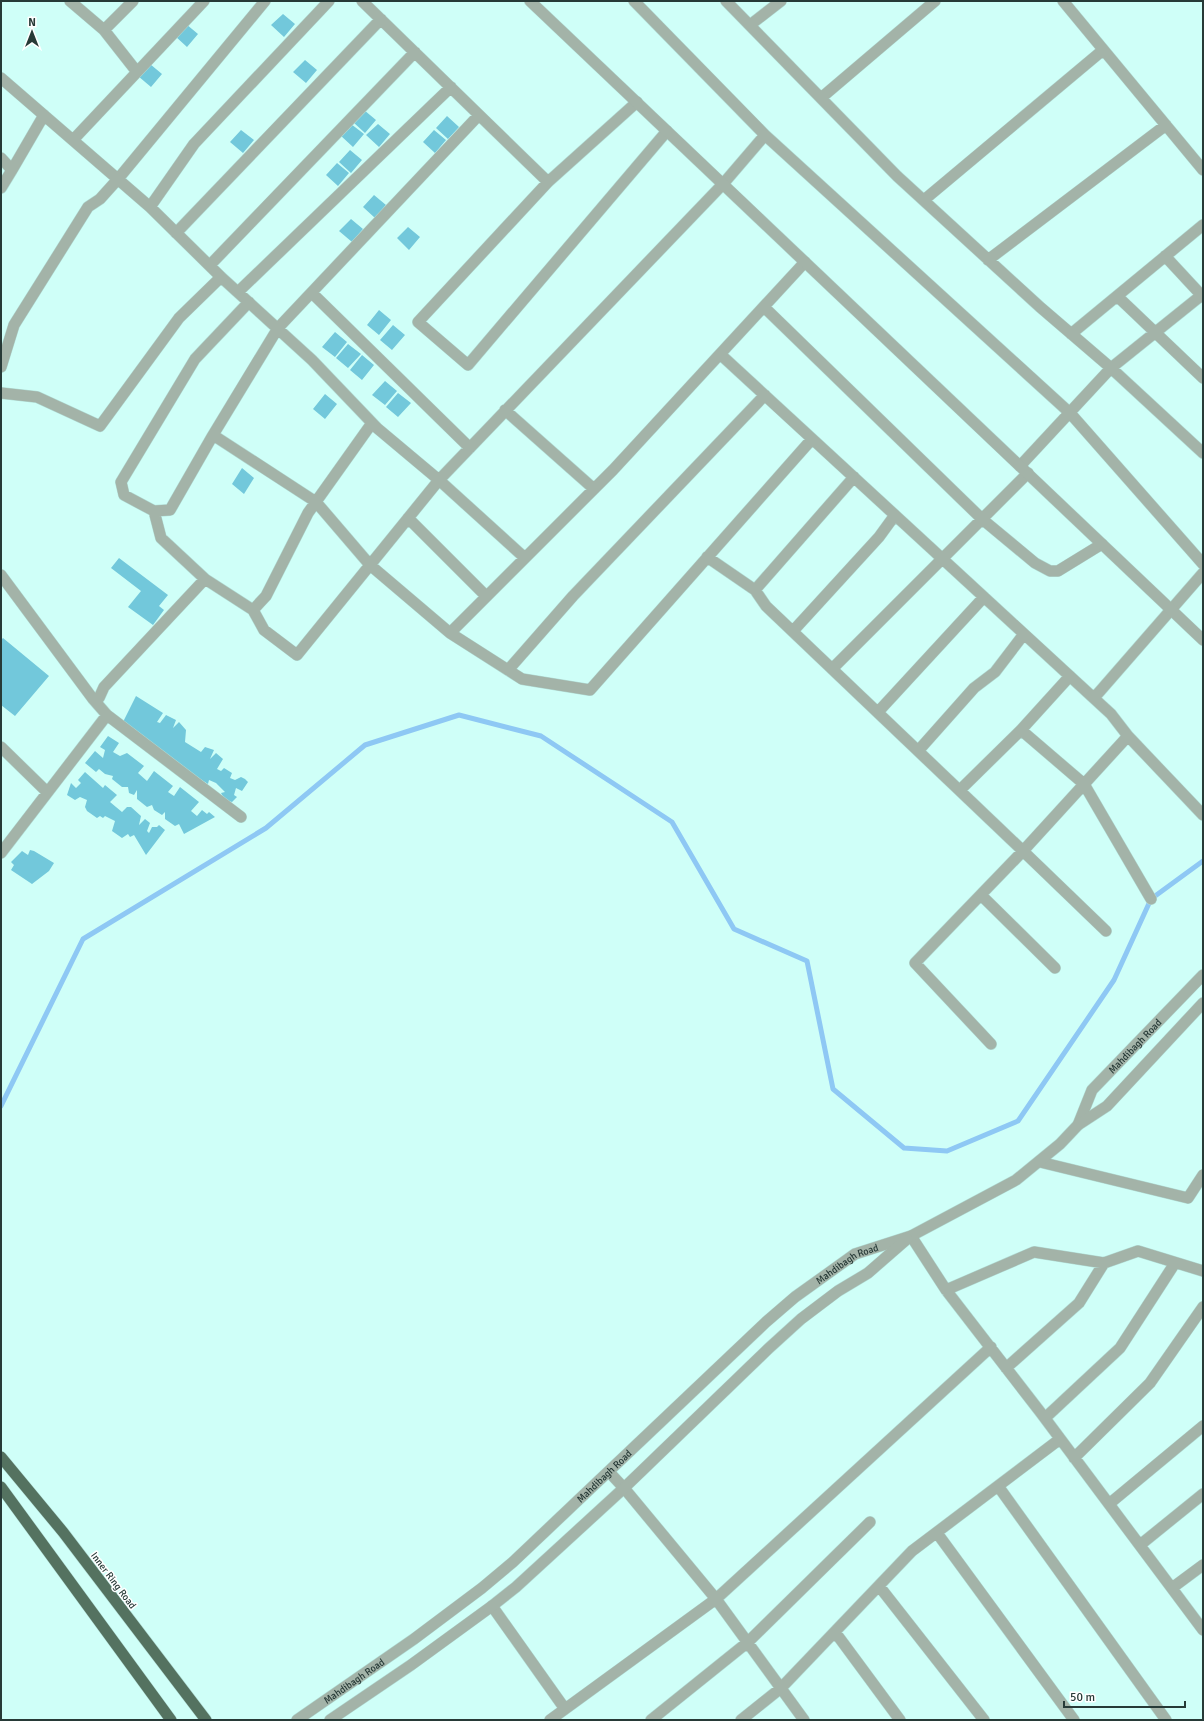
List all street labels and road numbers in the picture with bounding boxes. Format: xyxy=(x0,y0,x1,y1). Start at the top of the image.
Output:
street label: Mahdibagh Road xyxy=(1106,1017,1164,1076)
street label: Mahdibagh Road xyxy=(814,1242,880,1287)
street label: Mahdibagh Road xyxy=(575,1448,635,1505)
street label: Inner Ring Road xyxy=(88,1550,138,1611)
street label: Mahdibagh Road xyxy=(322,1656,387,1707)

